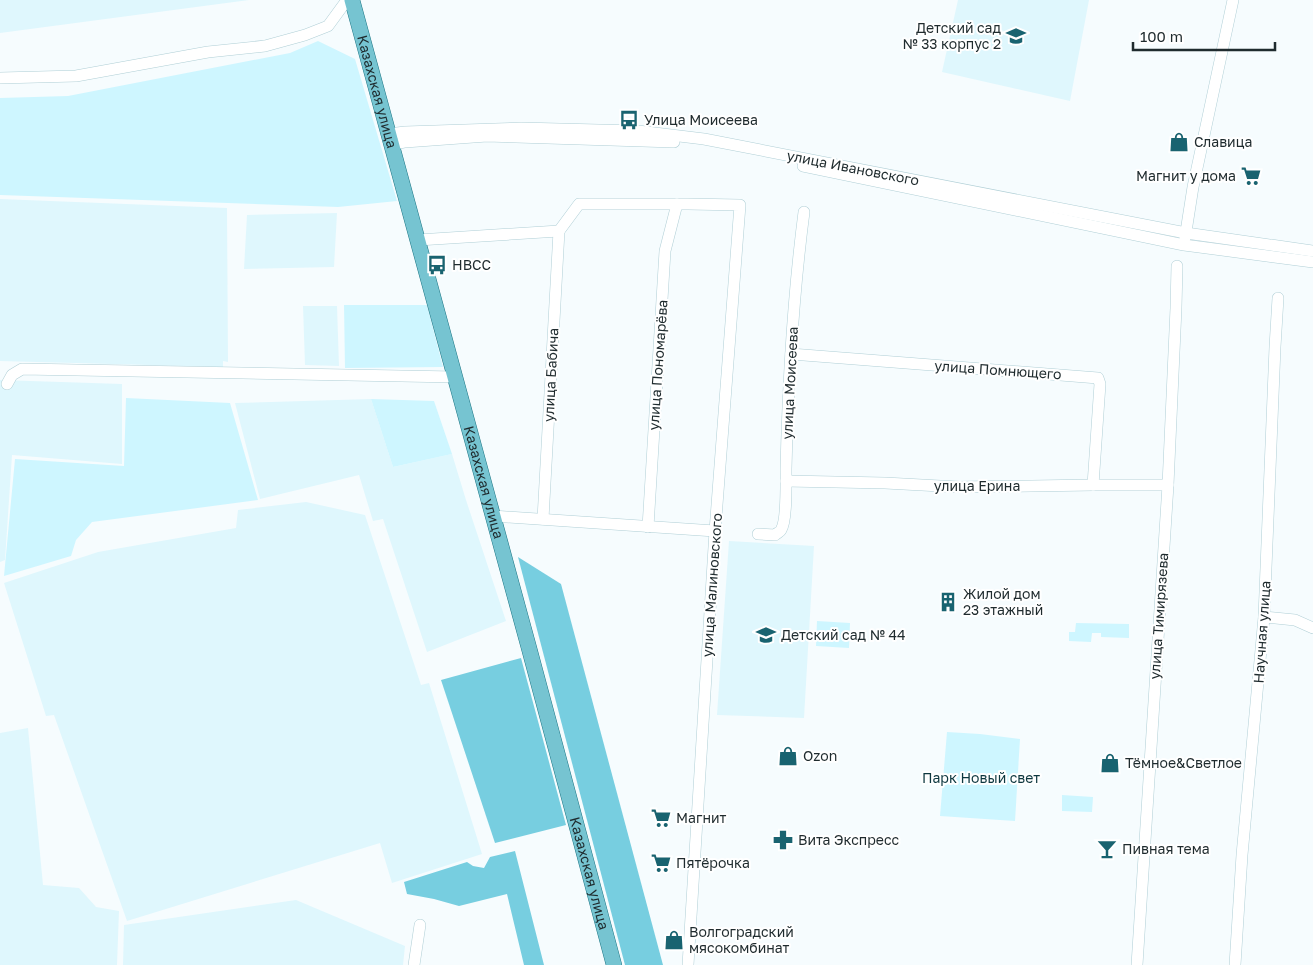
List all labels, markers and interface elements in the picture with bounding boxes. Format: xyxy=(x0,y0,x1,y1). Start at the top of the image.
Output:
place label: Детский сад № 33 корпус 2 xyxy=(902,19,1002,52)
scale bar xyxy=(1133,20,1276,52)
school or university icon: Детский сад № 33 корпус 2 xyxy=(1005,25,1027,47)
text: 100 m xyxy=(1140,27,1183,45)
street label: Казахская улица xyxy=(354,33,401,150)
bus stop icon: Улица Моисеева xyxy=(618,109,640,131)
place label: Улица Моисеева xyxy=(644,111,758,128)
shop icon: Славица xyxy=(1168,131,1190,153)
place label: Славица xyxy=(1194,133,1252,150)
street label: улица Ивановского xyxy=(786,146,921,189)
supermarket icon: Магнит у дома xyxy=(1240,165,1262,187)
place label: Магнит у дома xyxy=(1136,167,1236,184)
bus stop icon: НВСС xyxy=(426,254,448,276)
place label: НВСС xyxy=(452,256,491,273)
street label: улица Пономарёва xyxy=(644,299,671,431)
street label: улица Моисеева xyxy=(778,326,801,440)
street label: улица Бабича xyxy=(540,327,561,423)
street label: улица Помнющего xyxy=(934,357,1062,382)
street label: Казахская улица xyxy=(461,424,508,541)
street label: улица Ерина xyxy=(934,477,1020,494)
street label: улица Малиновского xyxy=(698,512,725,658)
street label: улица Тимирязева xyxy=(1146,552,1171,680)
street label: Научная улица xyxy=(1249,580,1274,684)
place label: Жилой дом 23 этажный xyxy=(963,585,1043,618)
building icon: Жилой дом 23 этажный xyxy=(937,591,959,613)
school or university icon: Детский сад № 44 xyxy=(755,624,777,646)
place label: Детский сад № 44 xyxy=(781,626,905,643)
shop icon: Ozon xyxy=(777,745,799,767)
place label: Ozon xyxy=(803,747,837,764)
shop icon: Тёмное&Светлое xyxy=(1099,752,1121,774)
place label: Тёмное&Светлое xyxy=(1125,754,1242,771)
park label: Парк Новый свет xyxy=(922,769,1040,786)
supermarket icon: Магнит xyxy=(650,807,672,829)
place label: Магнит xyxy=(676,809,726,826)
street label: Казахская улица xyxy=(567,815,613,932)
pharmacy icon: Вита Экспресс xyxy=(772,829,794,851)
place label: Вита Экспресс xyxy=(798,831,900,848)
bar icon: Пивная тема xyxy=(1096,838,1118,860)
place label: Пивная тема xyxy=(1122,840,1210,857)
supermarket icon: Пятёрочка xyxy=(650,852,672,874)
place label: Пятёрочка xyxy=(676,854,750,871)
place label: Волгоградский мясокомбинат xyxy=(689,923,794,956)
shop icon: Волгоградский мясокомбинат xyxy=(663,929,685,951)

